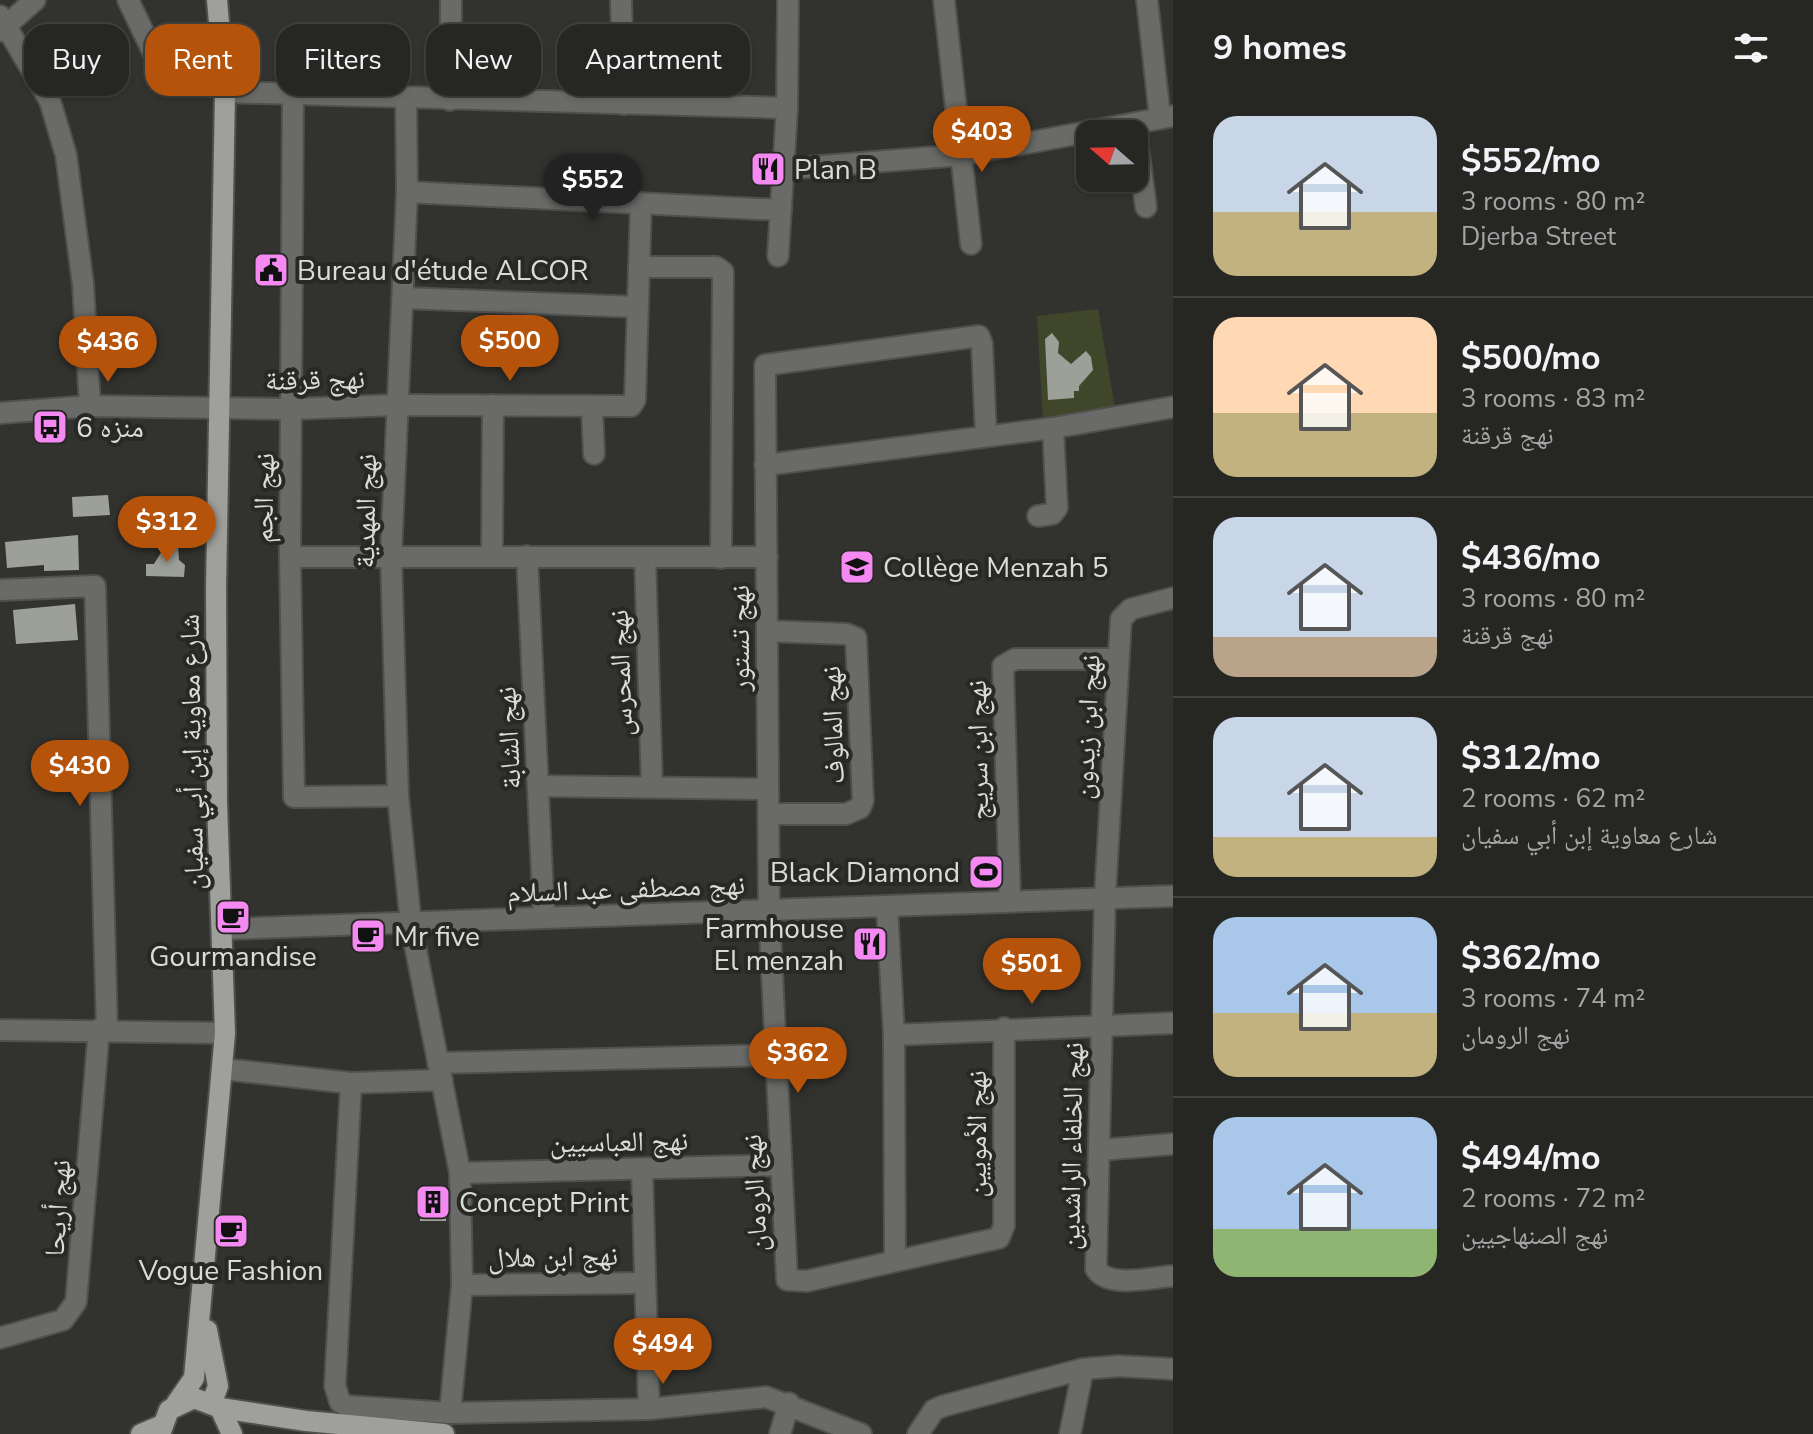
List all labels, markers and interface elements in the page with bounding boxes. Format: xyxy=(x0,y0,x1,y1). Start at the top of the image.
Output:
chip: Buy xyxy=(24,24,129,96)
chip: Rent xyxy=(145,24,260,96)
chip: Filters xyxy=(276,24,410,96)
chip: New xyxy=(426,24,541,96)
chip: Apartment xyxy=(557,24,750,96)
text: 9 homes xyxy=(1213,25,1347,71)
icon: filters xyxy=(1729,26,1773,70)
pin: $403 xyxy=(935,106,1029,174)
text: $403 xyxy=(951,114,1013,149)
north arrow xyxy=(1076,120,1148,192)
map controls xyxy=(1076,120,1148,192)
text: $552/mo xyxy=(1461,138,1601,184)
icon: home xyxy=(1277,148,1373,244)
restaurant icon: Plan B xyxy=(749,150,787,188)
place label: Plan B xyxy=(794,151,877,189)
pin: $552 xyxy=(546,154,640,222)
text: $552 xyxy=(562,162,624,197)
text: 3 rooms · 80 m² xyxy=(1461,184,1645,219)
text: Djerba Street xyxy=(1461,219,1616,254)
public building icon: Bureau d'étude ALCOR xyxy=(252,251,290,289)
place label: Bureau d'étude ALCOR xyxy=(297,252,589,290)
pin: $500 xyxy=(463,315,557,383)
pin: $436 xyxy=(61,316,155,384)
text: $500 xyxy=(479,323,541,358)
text: $436 xyxy=(77,324,139,359)
text: $500/mo xyxy=(1461,335,1601,381)
icon: home xyxy=(1277,349,1373,445)
street label: نهج قرقنة xyxy=(265,360,365,400)
text: 3 rooms · 83 m² xyxy=(1461,381,1645,416)
bus stop icon: منزه 6 xyxy=(31,408,69,446)
place label: منزه 6 xyxy=(76,409,144,447)
text: نهج قرقنة xyxy=(1461,418,1554,453)
street label: نهج الجم xyxy=(244,453,284,543)
street label: نهج المهدية xyxy=(346,453,386,569)
pin: $312 xyxy=(120,496,214,564)
text: $312 xyxy=(136,504,198,539)
text: $436/mo xyxy=(1461,535,1601,581)
school or university icon: Collège Menzah 5 xyxy=(838,548,876,586)
place label: Collège Menzah 5 xyxy=(883,549,1109,587)
icon: home xyxy=(1277,549,1373,645)
text: 3 rooms · 80 m² xyxy=(1461,581,1645,616)
street label: نهج تستور xyxy=(721,585,759,692)
street label: نهج المحرس xyxy=(600,609,642,737)
street label: شارع معاوية إبن أبي سفيان xyxy=(171,614,217,890)
text: نهج قرقنة xyxy=(1461,618,1554,653)
street label: نهج ابن زيدون xyxy=(1064,653,1110,801)
street label: نهج المالوف xyxy=(812,665,854,785)
street label: نهج ابن سريج xyxy=(958,680,998,820)
street label: نهج الشابة xyxy=(487,686,531,790)
text: $312/mo xyxy=(1461,735,1601,781)
pin: $430 xyxy=(33,740,127,808)
text: $430 xyxy=(49,748,111,783)
icon: home xyxy=(1277,749,1373,845)
text: 2 rooms · 62 m² xyxy=(1461,781,1645,816)
text: شارع معاوية إبن أبي سفيان xyxy=(1461,818,1717,853)
sports icon: Black Diamond xyxy=(967,853,1005,891)
place label: Black Diamond xyxy=(770,854,960,892)
street label: نهج مصطفى عبد السلام xyxy=(506,866,746,912)
cafe icon: Gourmandise xyxy=(214,898,252,936)
place label: Farmhouse El menzah xyxy=(705,910,844,980)
cafe icon: Mr five xyxy=(349,917,387,955)
place label: Mr five xyxy=(394,918,480,956)
restaurant icon: Farmhouse El menzah xyxy=(851,925,889,963)
text: $362/mo xyxy=(1461,935,1601,981)
place label: Gourmandise xyxy=(149,938,317,976)
pin: $501 xyxy=(985,938,1079,1006)
text: $501 xyxy=(1001,946,1063,981)
icon: home xyxy=(1277,949,1373,1045)
text: 3 rooms · 74 m² xyxy=(1461,981,1645,1016)
text: نهج الرومان xyxy=(1461,1018,1570,1053)
pin: $362 xyxy=(751,1027,845,1095)
text: $362 xyxy=(767,1035,829,1070)
street label: نهج الخلفاء الراشدين xyxy=(1051,1042,1093,1250)
street label: نهج الأمويين xyxy=(958,1070,996,1198)
street label: نهج العباسيين xyxy=(549,1122,689,1162)
street label: نهج الرومان xyxy=(733,1133,777,1253)
text: $494/mo xyxy=(1461,1135,1601,1181)
icon: home xyxy=(1277,1149,1373,1245)
street label: نهج أريحا xyxy=(36,1158,80,1258)
text: 2 rooms · 72 m² xyxy=(1461,1181,1645,1216)
building icon: Concept Print xyxy=(414,1183,452,1221)
place label: Concept Print xyxy=(459,1184,629,1222)
cafe icon: Vogue Fashion xyxy=(212,1212,250,1250)
text: نهج الصنهاجيين xyxy=(1461,1218,1609,1253)
street label: نهج ابن هلال xyxy=(488,1237,618,1277)
place label: Vogue Fashion xyxy=(138,1252,323,1290)
pin: $494 xyxy=(616,1318,710,1386)
text: $494 xyxy=(632,1326,694,1361)

